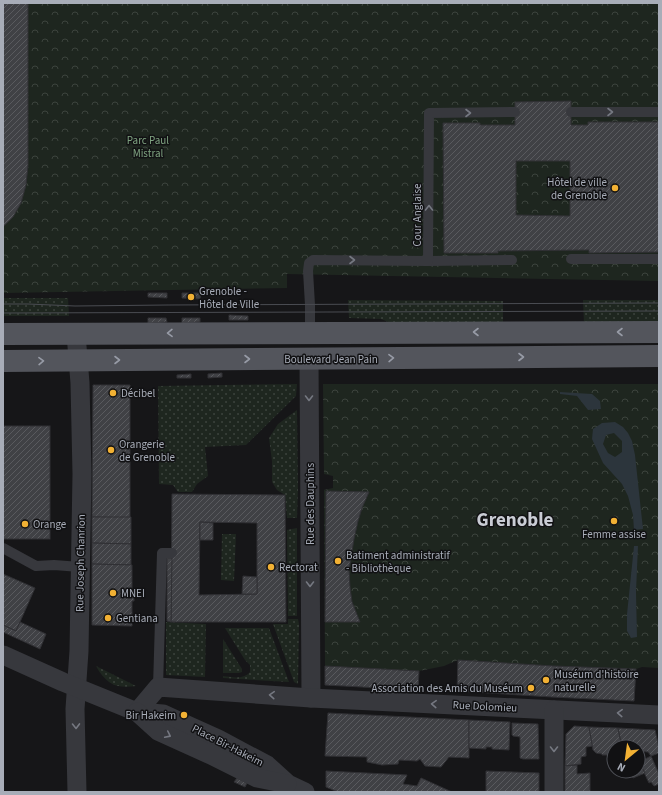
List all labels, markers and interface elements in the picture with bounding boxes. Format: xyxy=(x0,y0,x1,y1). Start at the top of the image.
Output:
one-way arrow xyxy=(607,108,613,116)
one-way arrow xyxy=(465,109,471,117)
park label: Parc Paul Mistral xyxy=(127,133,169,161)
place label: Hôtel de ville de Grenoble xyxy=(547,175,608,203)
street label: Cour Anglaise xyxy=(410,183,425,246)
marker: Hôtel de ville de Grenoble xyxy=(610,183,620,193)
one-way arrow xyxy=(425,205,433,211)
one-way arrow xyxy=(349,256,355,264)
place label: Grenoble - Hôtel de Ville xyxy=(199,284,260,312)
marker: Grenoble - Hôtel de Ville xyxy=(186,292,196,302)
one-way arrow xyxy=(473,328,479,336)
one-way arrow xyxy=(617,328,623,336)
one-way arrow xyxy=(167,329,173,337)
street label: Boulevard Jean Pain xyxy=(284,352,378,367)
one-way arrow xyxy=(518,353,524,361)
one-way arrow xyxy=(388,354,394,362)
one-way arrow xyxy=(244,355,250,363)
one-way arrow xyxy=(114,356,120,364)
one-way arrow xyxy=(38,357,44,365)
place label: Décibel xyxy=(121,386,155,401)
marker: Décibel xyxy=(108,388,118,398)
one-way arrow xyxy=(305,395,313,401)
place label: Orangerie de Grenoble xyxy=(119,437,176,465)
marker: Orangerie de Grenoble xyxy=(106,445,116,455)
street label: Rue des Dauphins xyxy=(303,463,318,545)
district label: Grenoble xyxy=(477,507,554,534)
street label: Rue Joseph Chanrion xyxy=(72,514,89,612)
marker: Femme assise xyxy=(609,516,619,526)
place label: Orange xyxy=(33,517,67,532)
marker: Orange xyxy=(20,519,30,529)
place label: Femme assise xyxy=(582,527,647,542)
place label: Batiment administratif - Bibliothèque xyxy=(346,548,450,576)
marker: Batiment administratif - Bibliothèque xyxy=(333,556,343,566)
place label: Rectorat xyxy=(279,560,318,575)
marker: Rectorat xyxy=(266,562,276,572)
one-way arrow xyxy=(306,581,314,587)
place label: MNEI xyxy=(121,586,145,601)
marker: MNEI xyxy=(108,588,118,598)
place label: Gentiana xyxy=(116,611,158,626)
marker: Gentiana xyxy=(103,613,113,623)
place label: Muséum d'histoire naturelle xyxy=(554,667,639,695)
marker: Muséum d'histoire naturelle xyxy=(541,675,551,685)
place label: Association des Amis du Muséum xyxy=(371,681,523,696)
marker: Association des Amis du Muséum xyxy=(526,683,536,693)
one-way arrow xyxy=(269,690,275,699)
street label: Rue Dolomieu xyxy=(452,697,518,716)
one-way arrow xyxy=(431,699,437,708)
place label: Bir Hakeim xyxy=(126,708,176,723)
one-way arrow xyxy=(617,709,623,717)
marker: Bir Hakeim xyxy=(179,710,189,720)
street label: Place Bir-Hakeim xyxy=(189,721,266,770)
one-way arrow xyxy=(71,723,80,729)
one-way arrow xyxy=(164,730,171,738)
north arrow xyxy=(606,739,646,779)
one-way arrow xyxy=(550,746,558,752)
text: N xyxy=(615,759,628,776)

